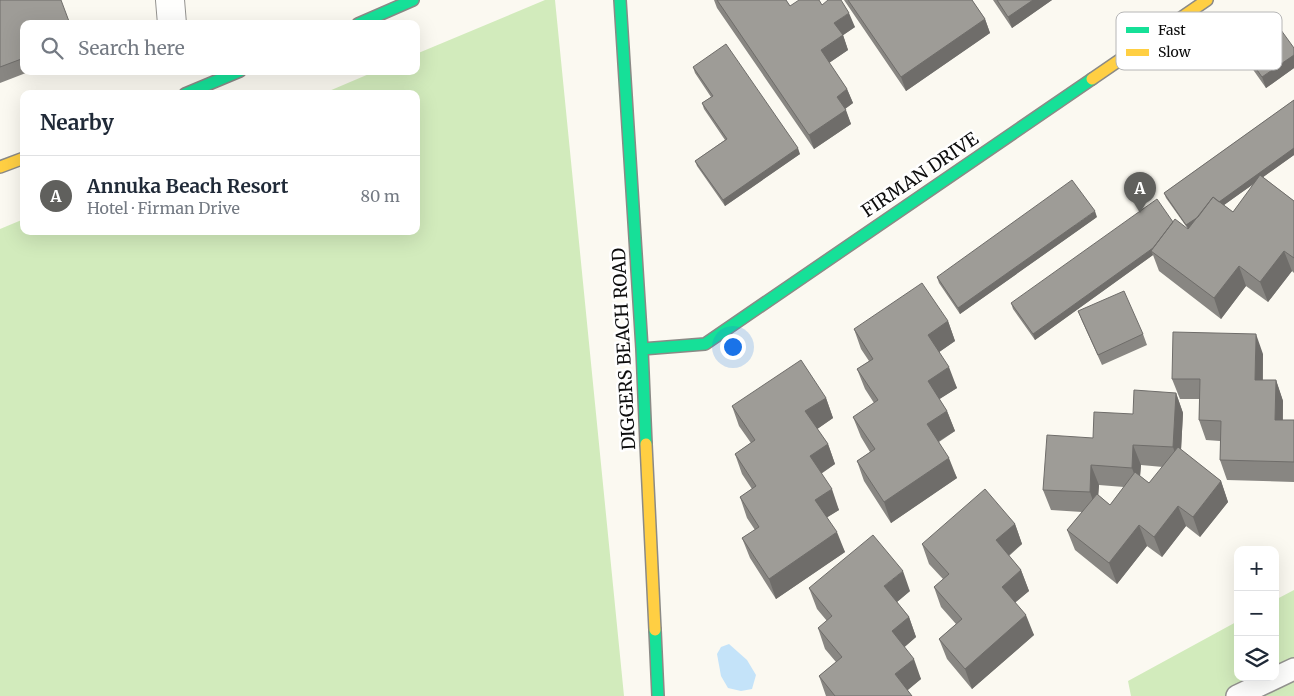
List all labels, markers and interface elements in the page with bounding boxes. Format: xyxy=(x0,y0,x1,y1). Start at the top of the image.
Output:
legend xyxy=(1116,12,1282,70)
search box xyxy=(20,20,420,75)
text: Fast xyxy=(1158,21,1186,39)
icon: search xyxy=(38,34,66,62)
text: Search here xyxy=(78,36,185,60)
text: Slow xyxy=(1158,43,1191,61)
text: Nearby xyxy=(40,109,114,136)
street label: FIRMAN DRIVE xyxy=(857,127,983,222)
pin: A xyxy=(1124,172,1156,213)
text: Annuka Beach Resort xyxy=(87,174,288,198)
text: A xyxy=(50,186,62,206)
text: 80 m xyxy=(361,186,400,206)
text: Hotel · Firman Drive xyxy=(87,198,240,218)
street label: DIGGERS BEACH ROAD xyxy=(607,247,640,451)
your location xyxy=(720,334,746,360)
map controls xyxy=(1234,546,1279,681)
button: + xyxy=(1234,546,1279,591)
button: − xyxy=(1234,591,1279,636)
button: layers xyxy=(1234,636,1279,681)

